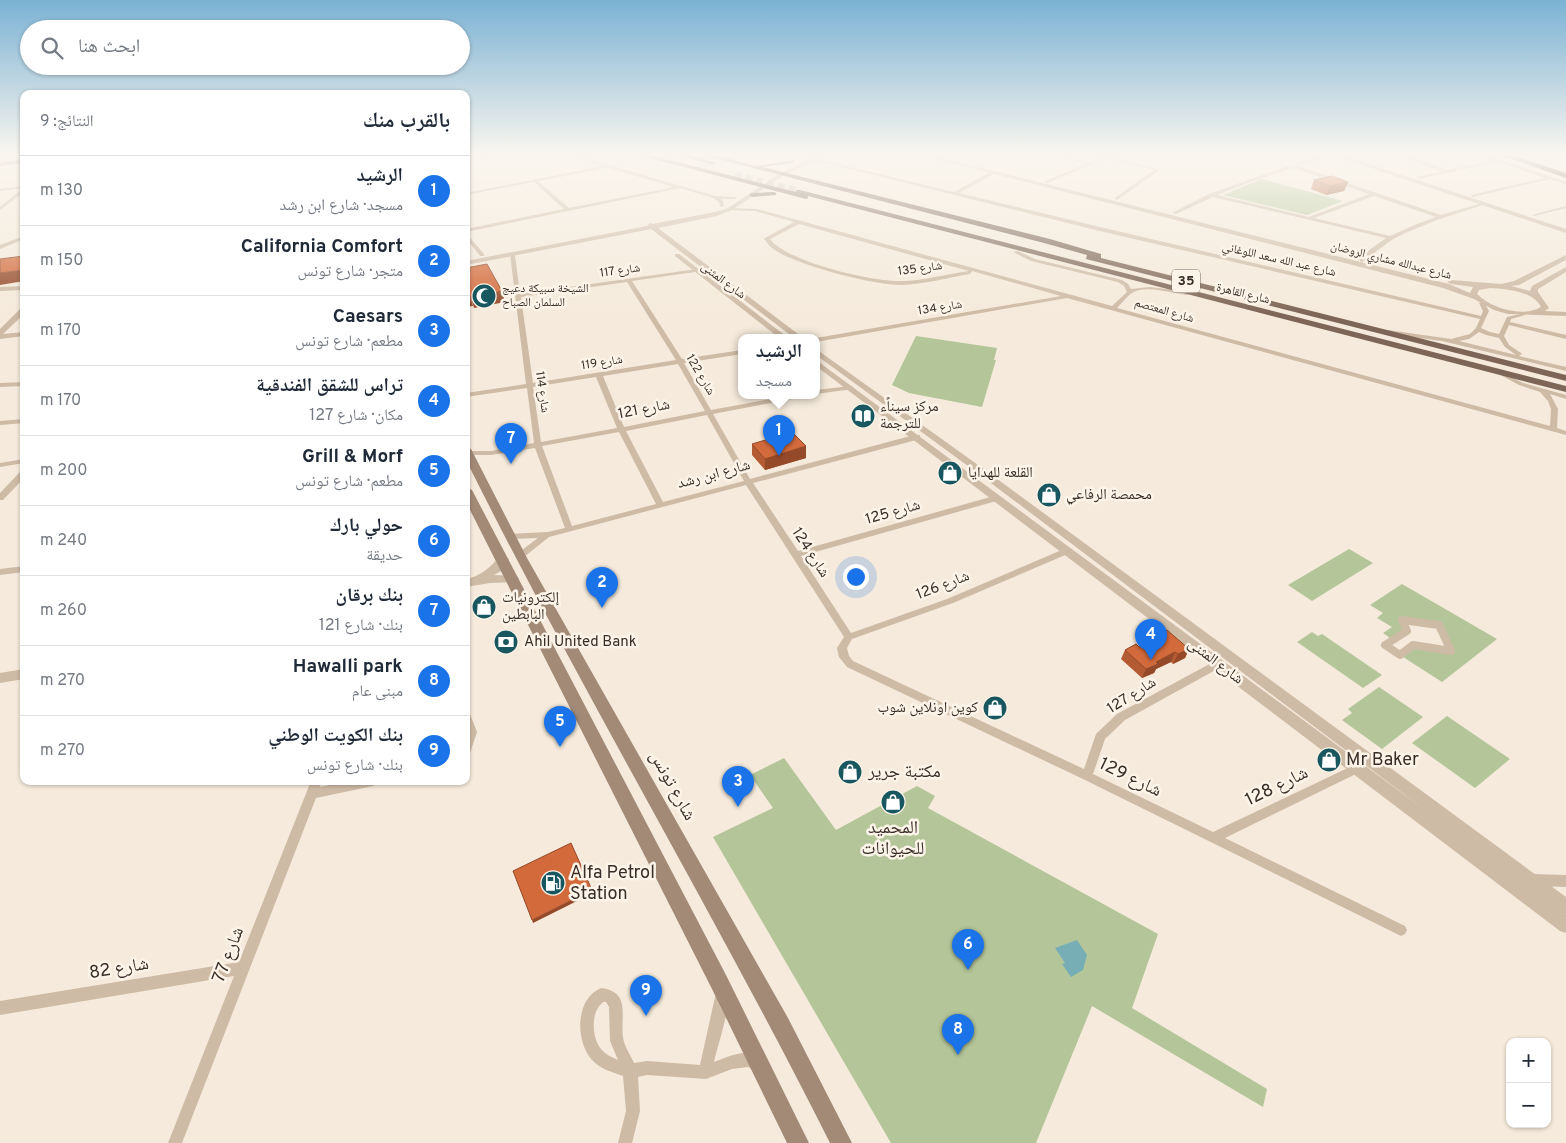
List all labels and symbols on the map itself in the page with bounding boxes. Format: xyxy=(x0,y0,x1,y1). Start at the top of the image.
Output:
street label: شارع عبدالله مشاري الروضان xyxy=(1329,238,1453,285)
street label: شارع عبد الله سعد اللوغاني xyxy=(1220,239,1338,282)
street label: شارع 135 xyxy=(897,258,943,280)
street label: شارع المثنى xyxy=(697,259,749,303)
street label: شارع 117 xyxy=(599,260,641,282)
road number: 35 xyxy=(1172,270,1200,292)
street label: شارع القاهرة xyxy=(1215,280,1271,308)
place label: الشيخة سبيكة دعيج السلمان الصباح xyxy=(502,281,589,311)
mosque icon: الشيخة سبيكة دعيج السلمان الصباح xyxy=(471,283,497,309)
street label: شارع المعتصم xyxy=(1132,295,1196,327)
street label: شارع 134 xyxy=(917,297,963,319)
street label: شارع 119 xyxy=(580,352,624,374)
street label: شارع 122 xyxy=(682,352,718,398)
street label: شارع 114 xyxy=(531,370,553,414)
street label: شارع 121 xyxy=(616,396,672,424)
place label: مركز سيناًء للترجمة xyxy=(880,396,939,434)
library icon: مركز سيناًء للترجمة xyxy=(850,403,876,429)
pin: 1 xyxy=(763,415,795,456)
pin: 7 xyxy=(495,423,527,464)
street label: شارع ابن رشد xyxy=(675,456,753,494)
shop icon: القلعة للهدايا xyxy=(937,460,963,486)
place label: القلعة للهدايا xyxy=(968,464,1033,483)
shop icon: محمصة الرفاعي xyxy=(1036,482,1062,508)
place label: محمصة الرفاعي xyxy=(1066,486,1152,505)
street label: شارع 125 xyxy=(863,496,923,530)
street label: شارع 124 xyxy=(787,524,833,582)
your location xyxy=(843,564,869,590)
pin: 2 xyxy=(586,567,618,608)
street label: شارع 126 xyxy=(914,567,973,605)
place label: إلكترونيات البابطين xyxy=(502,589,559,625)
shop icon: إلكترونيات البابطين xyxy=(471,594,497,620)
pin: 4 xyxy=(1135,619,1167,660)
bank icon: Ahil United Bank xyxy=(493,629,519,655)
place label: Ahil United Bank xyxy=(524,633,637,652)
street label: شارع المثنى xyxy=(1183,635,1247,689)
street label: شارع 127 xyxy=(1104,673,1160,719)
shop icon: كوين اونلاين شوب xyxy=(982,695,1008,721)
place label: كوين اونلاين شوب xyxy=(878,699,978,718)
pin: 5 xyxy=(544,706,576,747)
street label: شارع تونس xyxy=(643,747,701,825)
shop icon: Mr Baker xyxy=(1316,747,1342,773)
place label: Mr Baker xyxy=(1346,749,1419,772)
street label: شارع 129 xyxy=(1095,753,1165,803)
shop icon: مكتبة جرير xyxy=(837,759,863,785)
place label: مكتبة جرير xyxy=(867,761,941,784)
street label: شارع 128 xyxy=(1242,762,1312,812)
pin: 3 xyxy=(722,766,754,807)
shop icon: المحميد للحيوانات xyxy=(880,789,906,815)
place label: المحميد للحيوانات xyxy=(862,817,924,861)
place label: Alfa Petrol Station xyxy=(570,862,655,906)
fuel station icon: Alfa Petrol Station xyxy=(540,870,566,896)
street label: شارع 77 xyxy=(208,924,250,986)
pin: 6 xyxy=(952,929,984,970)
street label: شارع 82 xyxy=(88,953,150,985)
pin: 9 xyxy=(630,975,662,1016)
pin: 8 xyxy=(942,1014,974,1055)

